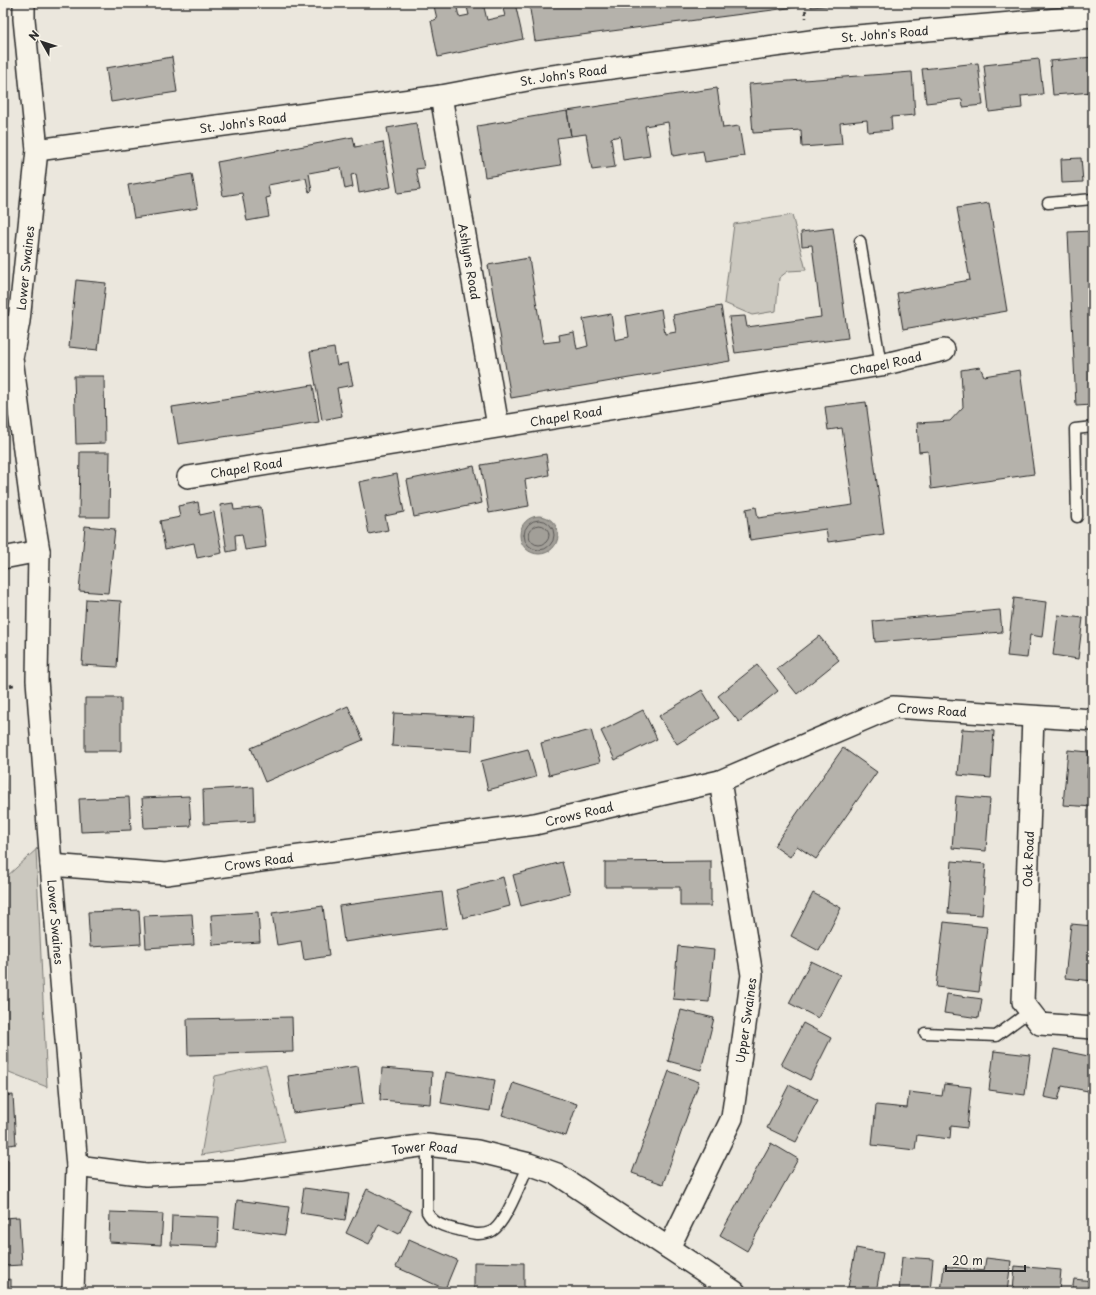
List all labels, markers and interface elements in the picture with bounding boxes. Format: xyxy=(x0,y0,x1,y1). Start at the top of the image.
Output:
street label: St. John's Road xyxy=(840,21,929,46)
north arrow xyxy=(22,22,62,62)
text: N xyxy=(24,26,43,44)
street label: St. John's Road xyxy=(519,60,608,90)
street label: St. John's Road xyxy=(199,108,288,137)
street label: Ashlyns Road xyxy=(454,222,485,301)
street label: Lower Swaines xyxy=(12,224,38,311)
street label: Chapel Road xyxy=(848,347,924,379)
street label: Chapel Road xyxy=(529,401,604,431)
street label: Chapel Road xyxy=(209,453,284,482)
street label: Crows Road xyxy=(897,698,968,721)
street label: Crows Road xyxy=(543,797,615,830)
street label: Oak Road xyxy=(1018,831,1038,887)
street label: Crows Road xyxy=(223,848,295,875)
street label: Lower Swaines xyxy=(43,879,69,966)
street label: Upper Swaines xyxy=(731,976,761,1064)
street label: Tower Road xyxy=(390,1136,459,1159)
scale bar xyxy=(946,1247,1025,1273)
text: 20 m xyxy=(952,1251,983,1269)

